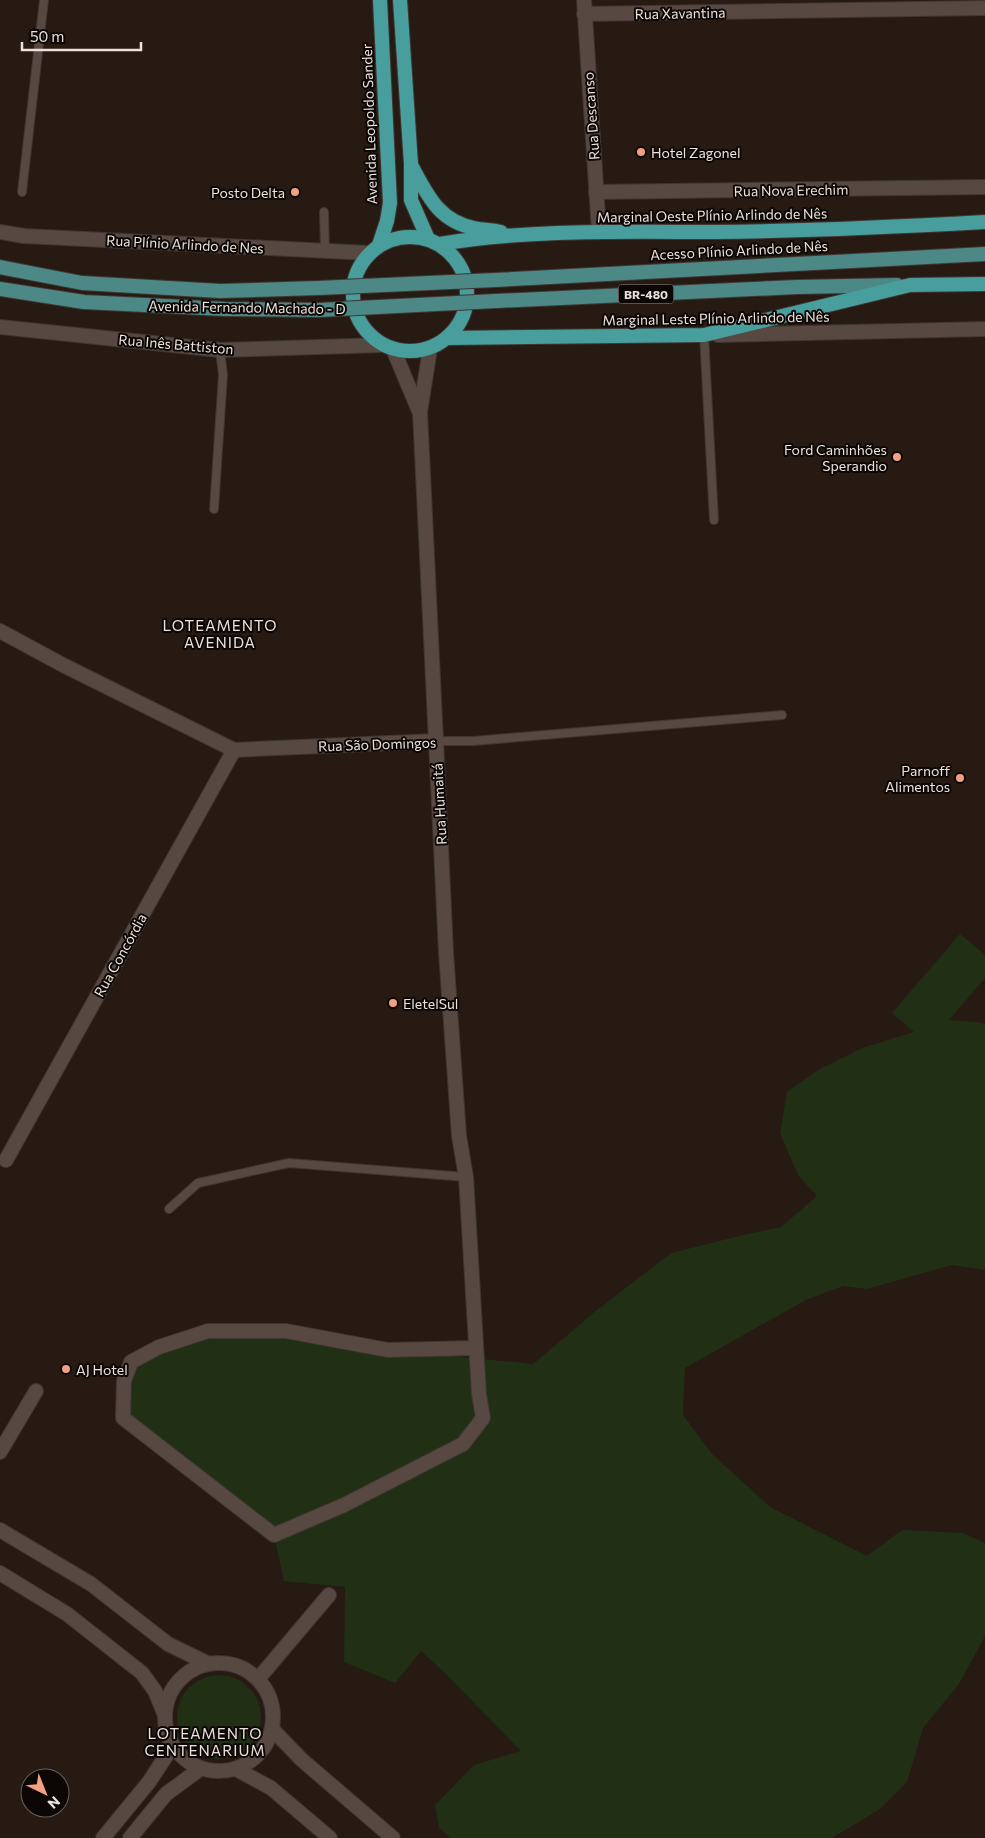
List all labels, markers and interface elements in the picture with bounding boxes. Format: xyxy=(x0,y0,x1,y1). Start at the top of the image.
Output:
street label: Rua Xavantina xyxy=(634,4,726,22)
scale bar xyxy=(22,20,141,52)
text: 50 m xyxy=(30,27,64,45)
street label: Avenida Leopoldo Sander xyxy=(358,43,380,205)
street label: Rua Descanso xyxy=(579,71,603,161)
place label: Hotel Zagonel xyxy=(651,144,741,161)
marker: Hotel Zagonel xyxy=(635,146,647,158)
street label: Rua Nova Erechim xyxy=(734,181,848,199)
place label: Posto Delta xyxy=(211,184,285,201)
marker: Posto Delta xyxy=(289,186,301,198)
street label: Marginal Oeste Plínio Arlindo de Nês xyxy=(597,204,827,226)
street label: Rua Plínio Arlindo de Nes xyxy=(106,231,264,257)
street label: Acesso Plínio Arlindo de Nês xyxy=(650,237,828,263)
road number: BR-480 xyxy=(618,284,674,304)
street label: Avenida Fernando Machado - D xyxy=(148,297,346,317)
street label: Marginal Leste Plínio Arlindo de Nês xyxy=(602,308,830,328)
street label: Rua Inês Battiston xyxy=(118,331,234,357)
place label: Ford Caminhões Sperandio xyxy=(784,441,887,474)
marker: Ford Caminhões Sperandio xyxy=(891,451,903,463)
district label: LOTEAMENTO AVENIDA xyxy=(163,616,277,651)
street label: Rua São Domingos xyxy=(318,733,436,755)
place label: Parnoff Alimentos xyxy=(885,762,950,795)
street label: Rua Humaitá xyxy=(428,763,450,845)
marker: Parnoff Alimentos xyxy=(954,772,966,784)
street label: Rua Concórdia xyxy=(90,910,150,1000)
place label: EletelSul xyxy=(403,995,458,1012)
marker: EletelSul xyxy=(387,997,399,1009)
place label: AJ Hotel xyxy=(76,1361,128,1378)
marker: AJ Hotel xyxy=(60,1363,72,1375)
district label: LOTEAMENTO CENTENARIUM xyxy=(144,1724,266,1759)
north arrow xyxy=(20,1768,70,1818)
text: N xyxy=(45,1793,64,1813)

